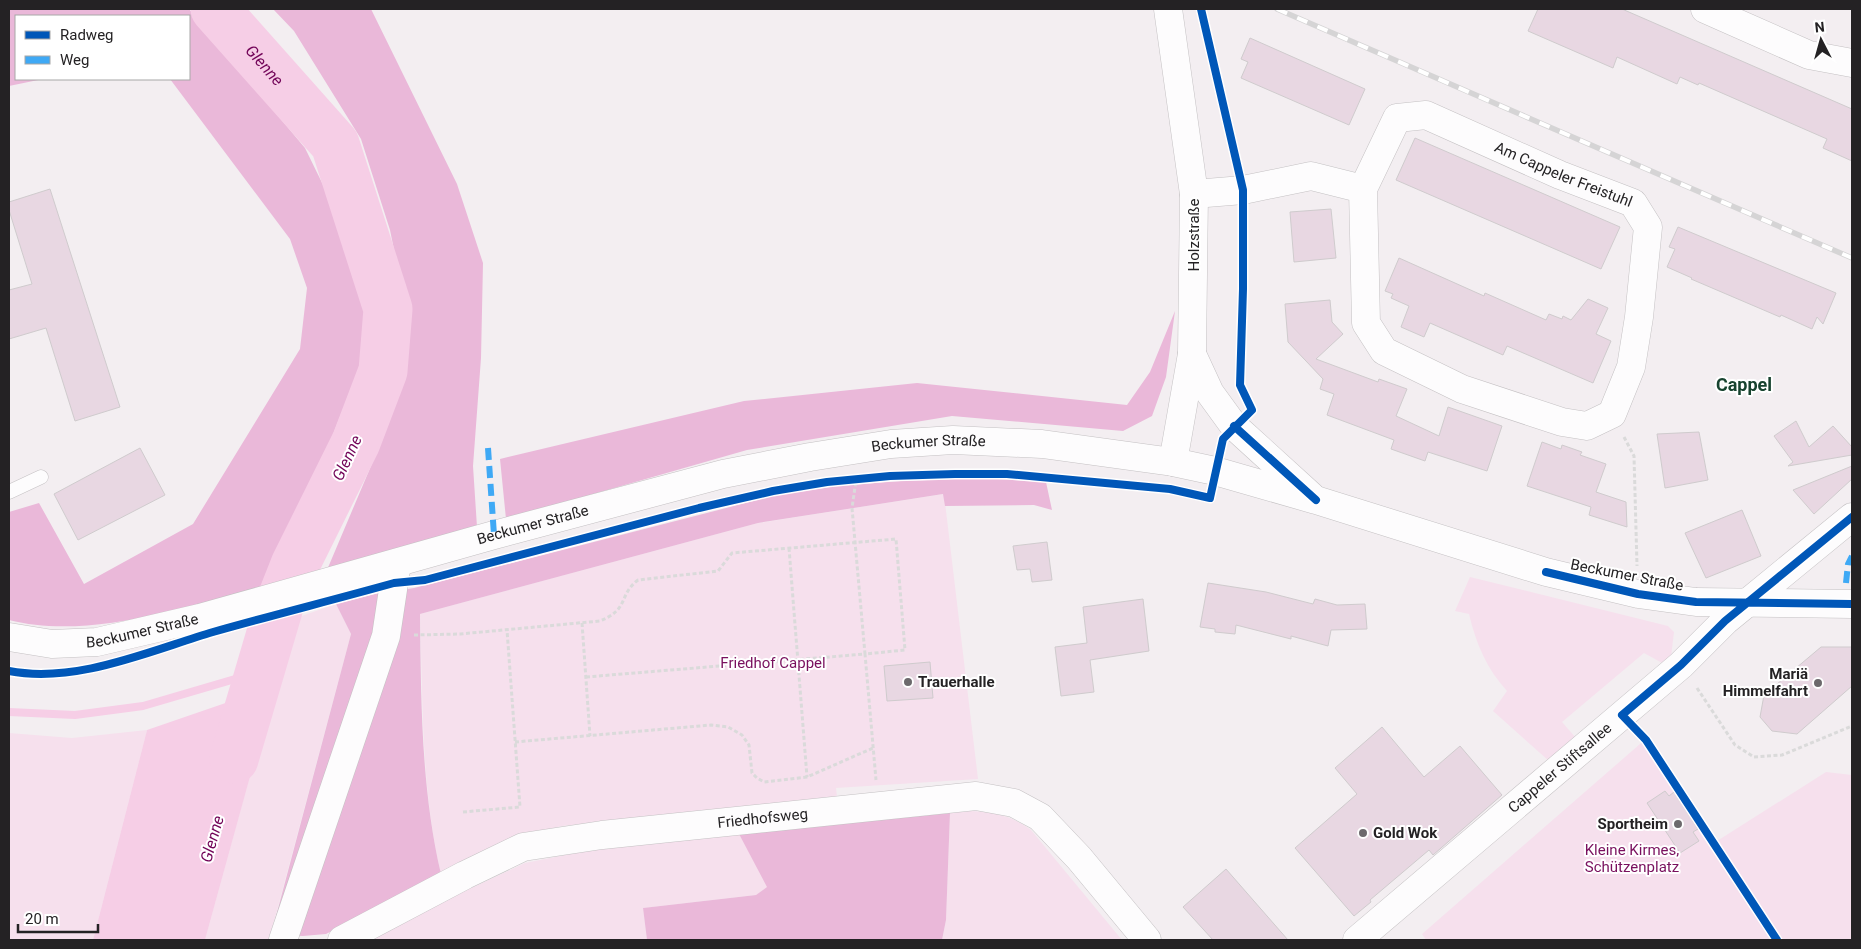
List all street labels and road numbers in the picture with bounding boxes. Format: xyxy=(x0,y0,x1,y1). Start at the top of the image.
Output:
street label: Am Cappeler Freistuhl xyxy=(1492,138,1635,211)
street label: Holzstraße xyxy=(1185,199,1203,271)
street label: Beckumer Straße xyxy=(870,431,986,456)
street label: Beckumer Straße xyxy=(475,501,591,548)
street label: Beckumer Straße xyxy=(1569,555,1685,595)
street label: Beckumer Straße xyxy=(86,610,200,651)
street label: Cappeler Stiftsallee xyxy=(1504,719,1615,817)
street label: Friedhofsweg xyxy=(717,805,809,832)

